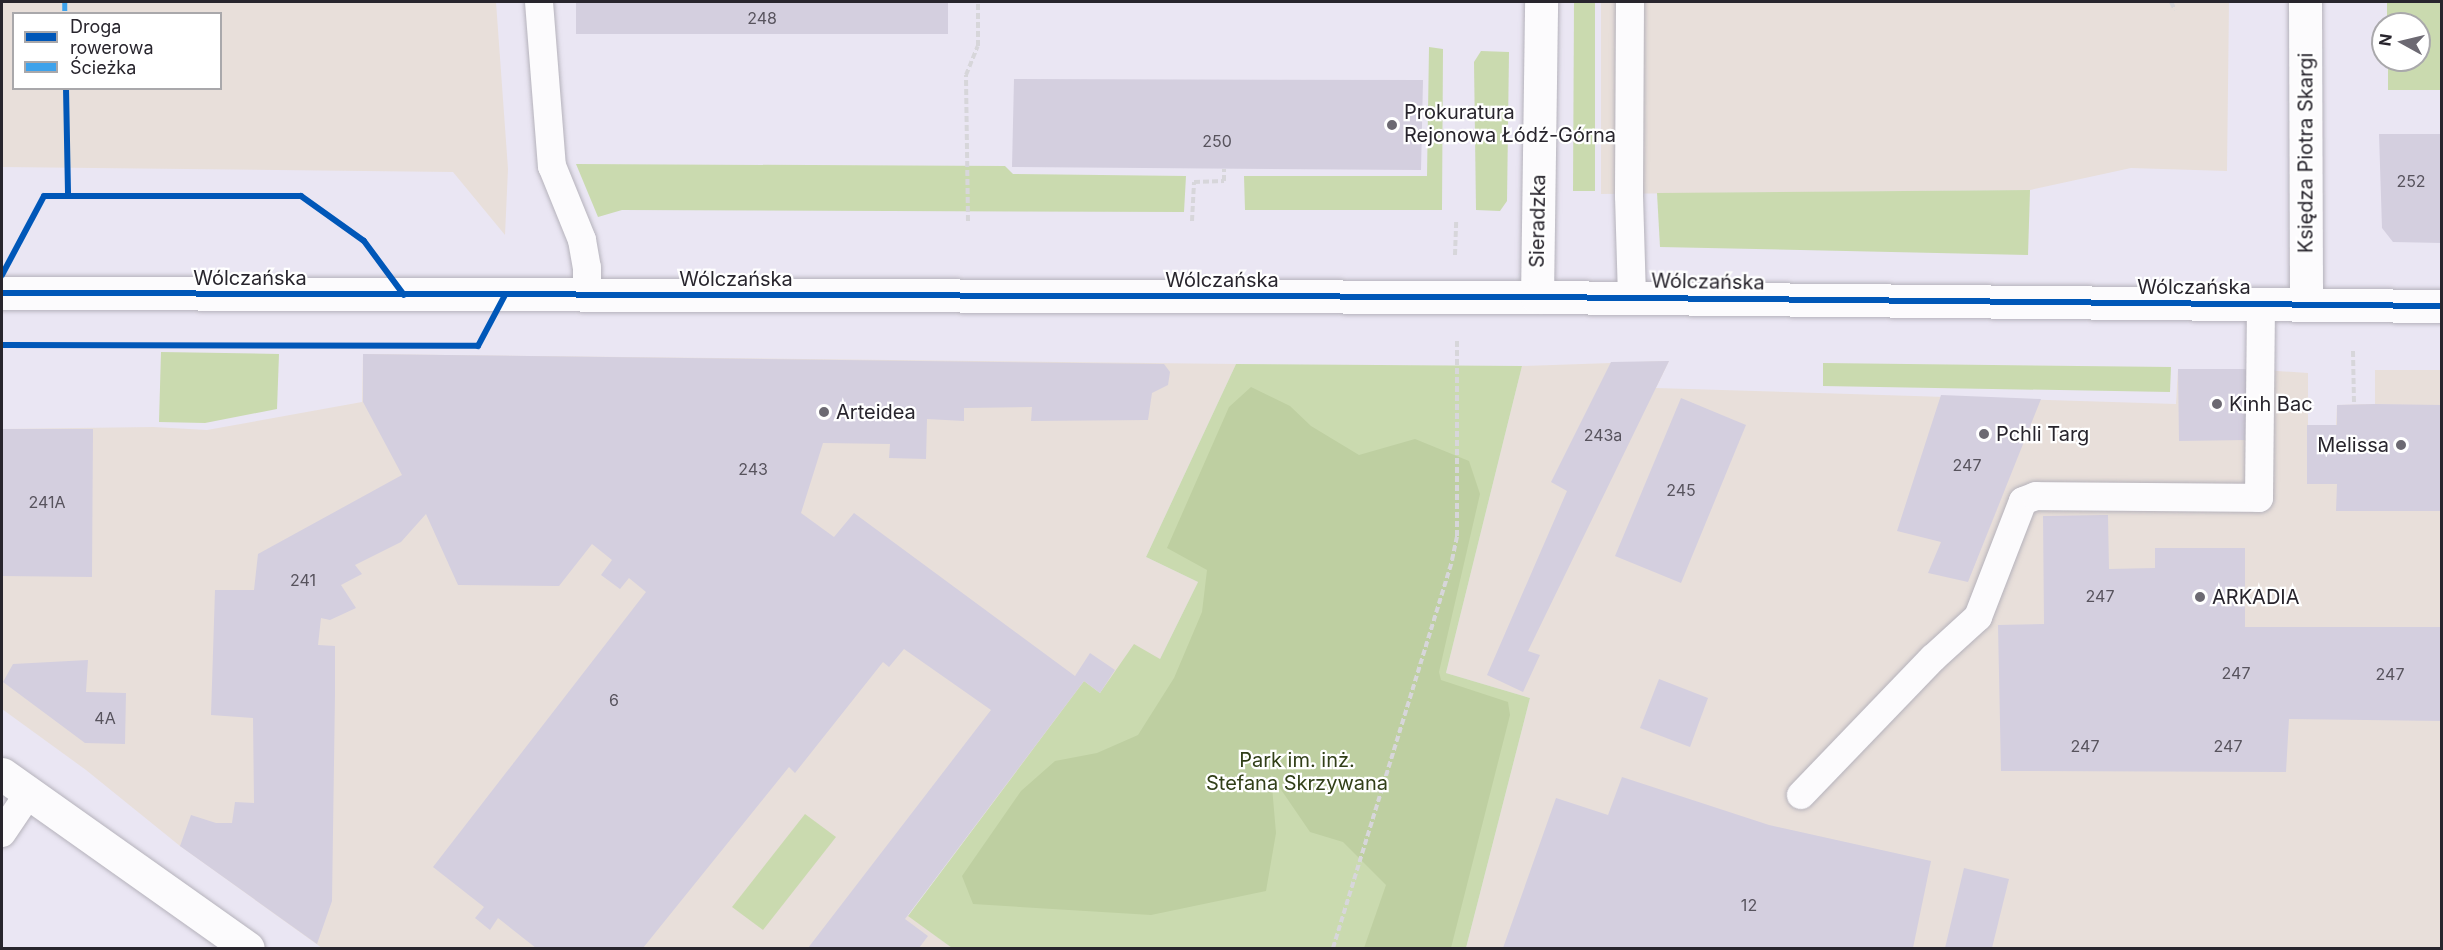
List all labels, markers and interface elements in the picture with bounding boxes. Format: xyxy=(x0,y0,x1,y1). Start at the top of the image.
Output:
house number: 248 xyxy=(747,8,777,28)
legend xyxy=(12,12,222,90)
north arrow xyxy=(2371,12,2431,72)
text: Droga rowerowa xyxy=(70,16,154,58)
text: N xyxy=(2374,32,2396,47)
street label: Księdza Piotra Skargi xyxy=(2294,53,2318,253)
text: Ścieżka xyxy=(70,57,136,78)
place label: Prokuratura Rejonowa Łódź-Górna xyxy=(1404,101,1616,148)
marker: Prokuratura Rejonowa Łódź-Górna xyxy=(1385,118,1399,132)
house number: 250 xyxy=(1202,131,1232,151)
house number: 252 xyxy=(2396,171,2426,191)
street label: Sieradzka xyxy=(1525,174,1551,268)
street label: Wólczańska xyxy=(193,266,307,290)
street label: Wólczańska xyxy=(679,267,793,291)
street label: Wólczańska xyxy=(1165,268,1279,292)
street label: Wólczańska xyxy=(1651,269,1765,295)
street label: Wólczańska xyxy=(2137,275,2251,299)
place label: Kinh Bac xyxy=(2229,392,2313,416)
marker: Kinh Bac xyxy=(2210,397,2224,411)
place label: Arteidea xyxy=(836,400,916,424)
marker: Arteidea xyxy=(817,405,831,419)
place label: Pchli Targ xyxy=(1996,422,2089,446)
house number: 243a xyxy=(1584,425,1622,445)
marker: Pchli Targ xyxy=(1977,427,1991,441)
place label: Melissa xyxy=(2317,433,2389,457)
marker: Melissa xyxy=(2394,438,2408,452)
house number: 247 xyxy=(1953,455,1981,475)
house number: 243 xyxy=(738,459,768,479)
house number: 245 xyxy=(1666,480,1696,500)
house number: 241A xyxy=(28,492,66,512)
house number: 241 xyxy=(290,570,316,590)
place label: ARKADIA xyxy=(2212,585,2300,609)
house number: 247 xyxy=(2086,586,2114,606)
marker: ARKADIA xyxy=(2193,590,2207,604)
house number: 247 xyxy=(2222,663,2250,683)
house number: 247 xyxy=(2376,664,2404,684)
house number: 6 xyxy=(609,690,619,710)
house number: 4A xyxy=(94,708,116,728)
house number: 247 xyxy=(2071,736,2099,756)
house number: 247 xyxy=(2214,736,2242,756)
park label: Park im. inż. Stefana Skrzywana xyxy=(1206,748,1388,795)
house number: 12 xyxy=(1741,895,1757,915)

